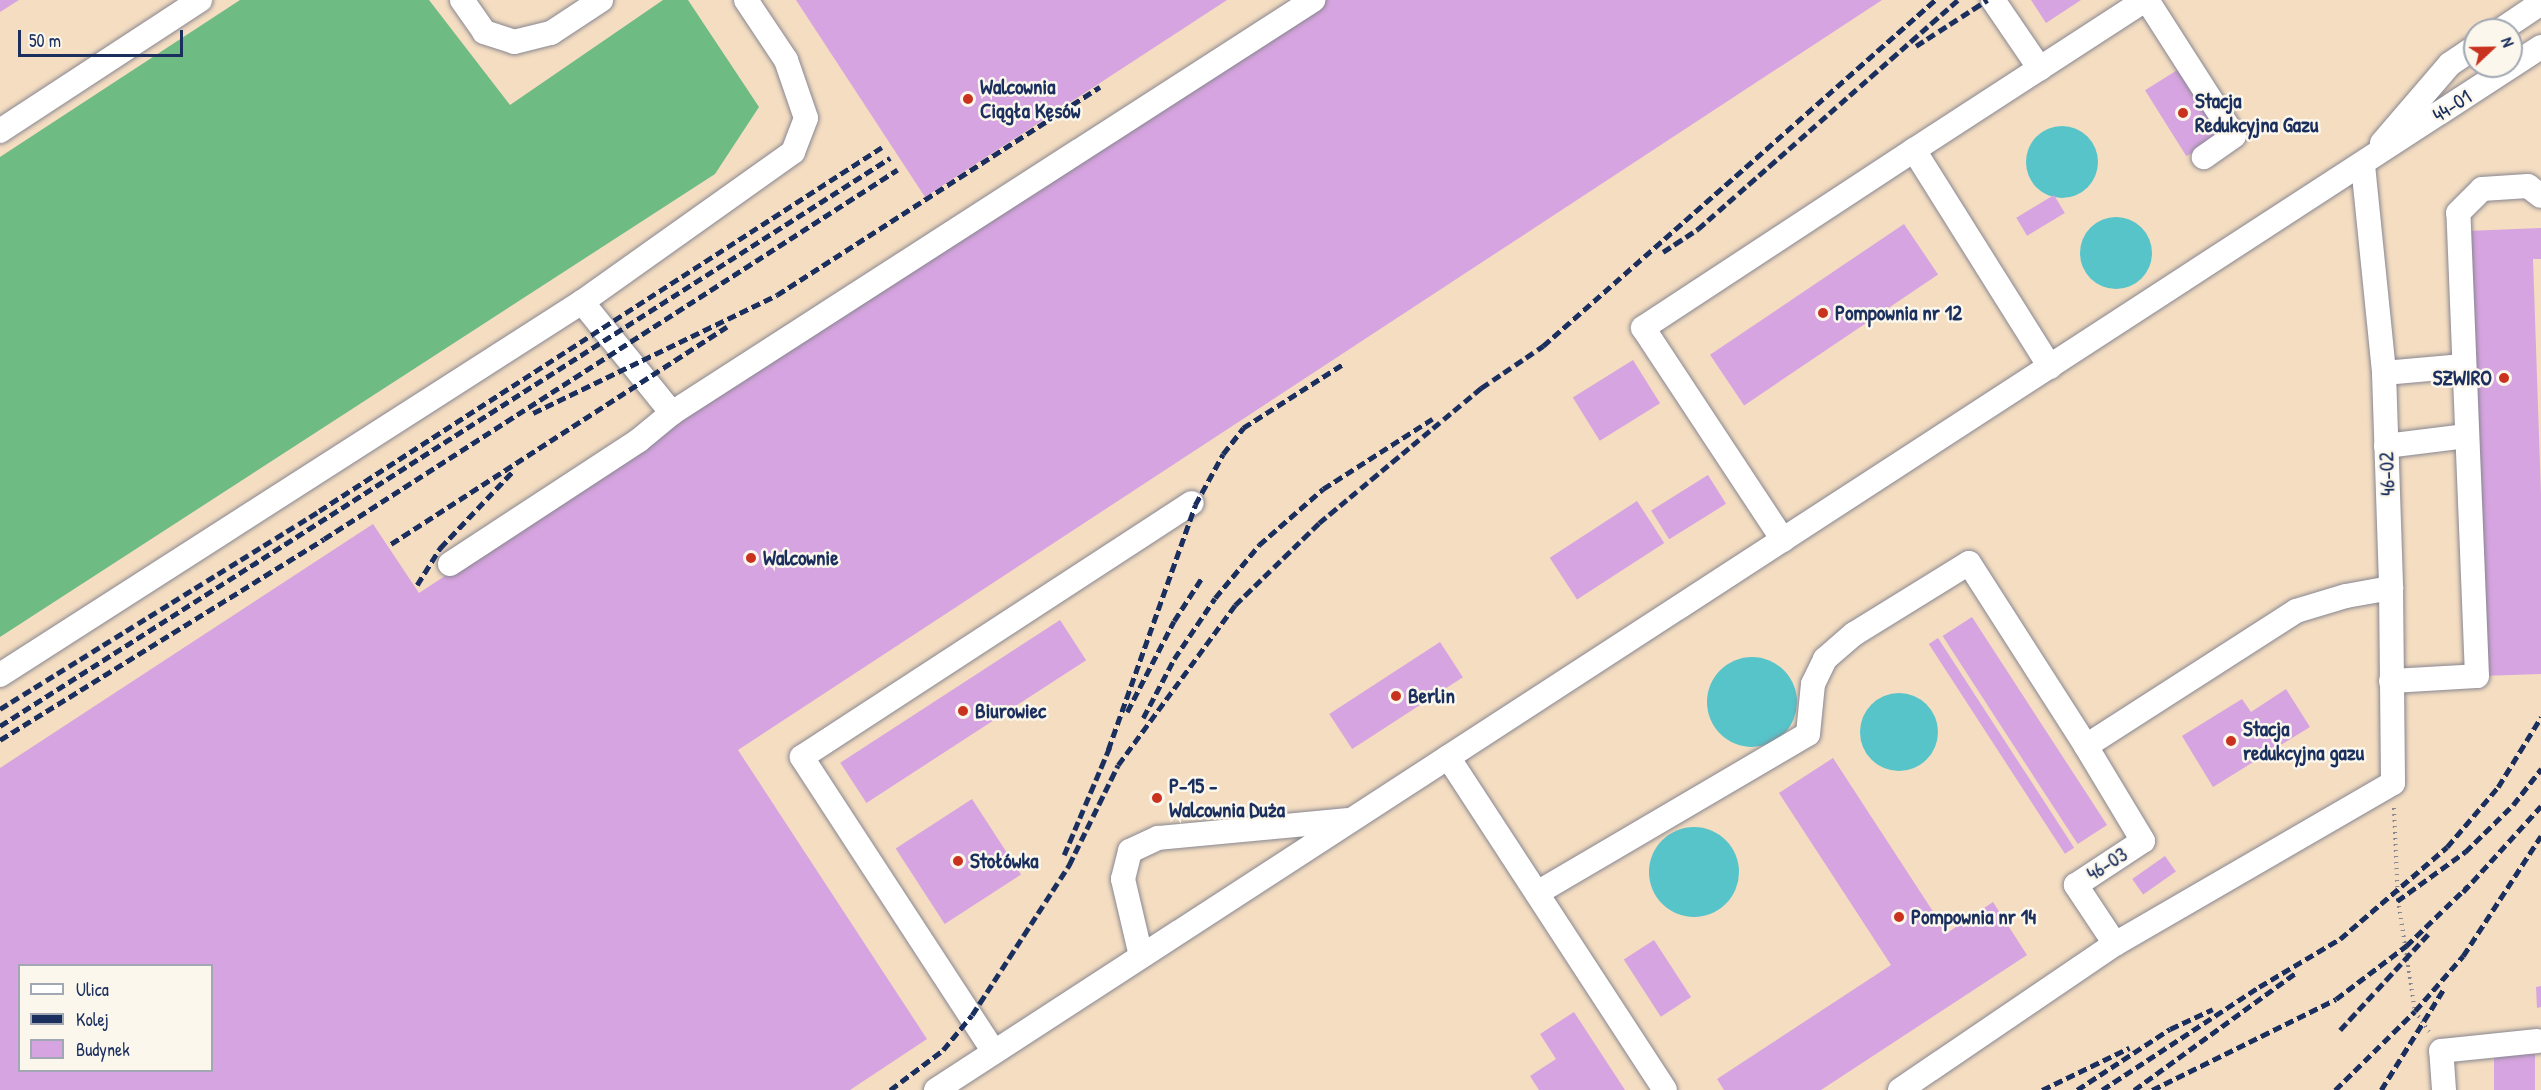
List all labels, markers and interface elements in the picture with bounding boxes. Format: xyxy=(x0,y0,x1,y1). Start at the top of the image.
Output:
scale bar xyxy=(21,18,186,56)
north arrow xyxy=(2463,18,2523,78)
text: 50 m xyxy=(29,28,61,53)
text: N xyxy=(2496,34,2520,50)
place label: Walcownia Ciągła Kęsów xyxy=(980,74,1080,124)
street label: 44-01 xyxy=(2428,84,2476,128)
place label: Stacja Redukcyjna Gazu xyxy=(2195,88,2318,138)
marker: Walcownia Ciągła Kęsów xyxy=(961,92,975,106)
marker: Stacja Redukcyjna Gazu xyxy=(2176,106,2190,120)
place label: Pompownia nr 12 xyxy=(1835,300,1962,326)
marker: Pompownia nr 12 xyxy=(1816,306,1830,320)
place label: SZWIRO xyxy=(2433,365,2492,391)
marker: SZWIRO xyxy=(2497,371,2511,385)
street label: 46-02 xyxy=(2374,452,2400,496)
place label: Walcownie xyxy=(763,545,839,571)
marker: Walcownie xyxy=(744,551,758,565)
place label: Berlin xyxy=(1408,683,1455,709)
marker: Berlin xyxy=(1389,689,1403,703)
place label: Biurowiec xyxy=(975,698,1046,724)
marker: Biurowiec xyxy=(956,704,970,718)
place label: Stacja redukcyjna gazu xyxy=(2243,716,2364,766)
marker: Stacja redukcyjna gazu xyxy=(2224,734,2238,748)
place label: P-15 - Walcownia Duża xyxy=(1169,773,1285,823)
marker: P-15 - Walcownia Duża xyxy=(1150,791,1164,805)
street label: 46-03 xyxy=(2082,842,2132,886)
place label: Stołówka xyxy=(970,848,1038,874)
marker: Stołówka xyxy=(951,854,965,868)
place label: Pompownia nr 14 xyxy=(1911,904,2036,930)
marker: Pompownia nr 14 xyxy=(1892,910,1906,924)
legend xyxy=(18,964,213,1072)
text: Ulica xyxy=(76,977,109,1002)
text: Kolej xyxy=(76,1007,109,1032)
text: Budynek xyxy=(76,1037,130,1062)

